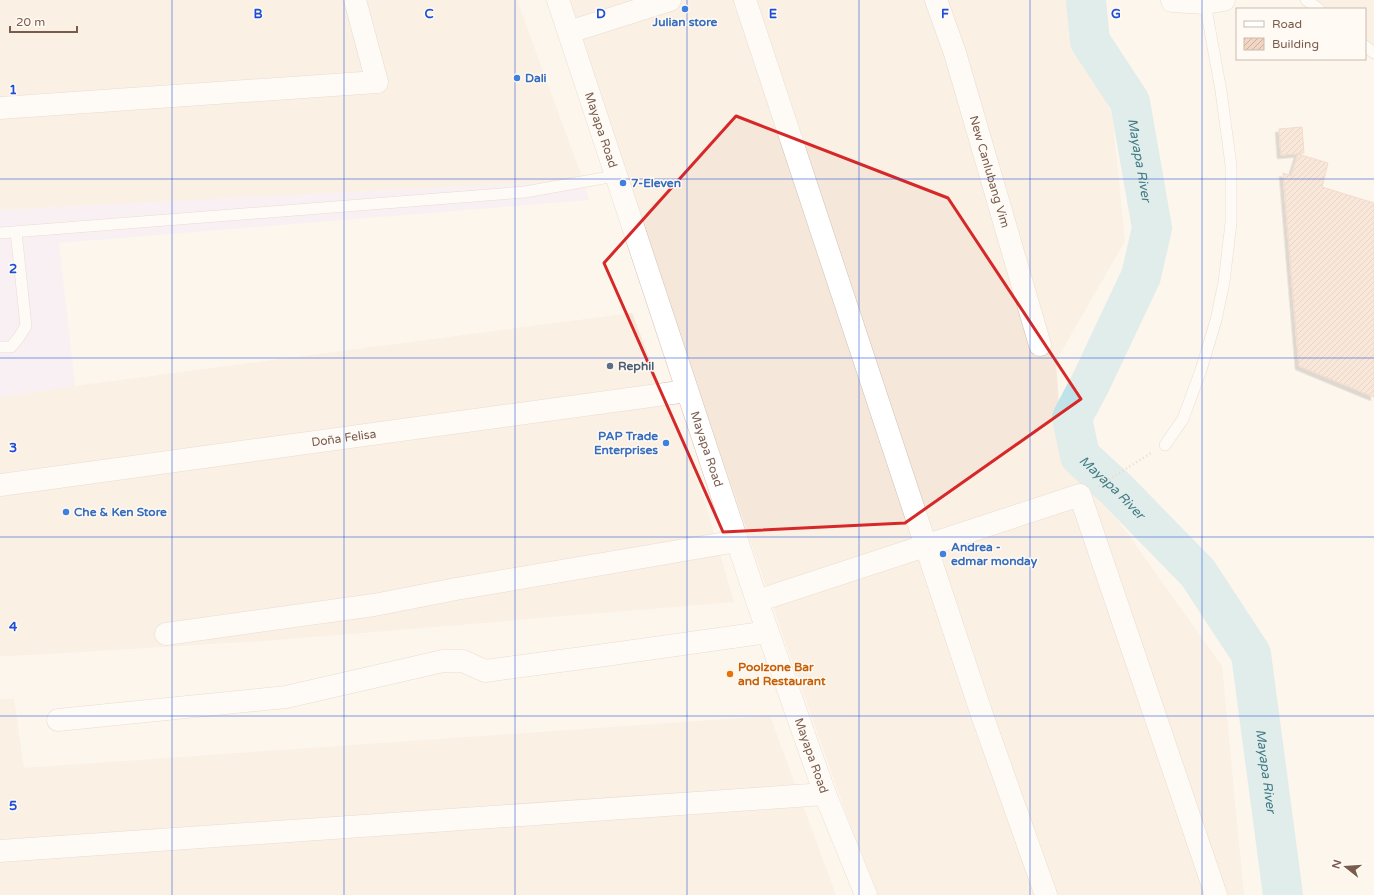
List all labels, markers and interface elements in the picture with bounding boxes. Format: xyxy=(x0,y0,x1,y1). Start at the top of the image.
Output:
marker: Julian store xyxy=(680,4,690,14)
text: B xyxy=(253,6,263,22)
text: C xyxy=(424,6,434,22)
text: D xyxy=(596,6,606,22)
text: E xyxy=(769,6,777,22)
text: F xyxy=(941,6,949,22)
text: G xyxy=(1111,6,1121,22)
scale bar xyxy=(10,8,77,34)
legend xyxy=(1236,8,1366,60)
text: 20 m xyxy=(16,15,45,29)
place label: Julian store xyxy=(652,15,718,29)
text: Road xyxy=(1272,17,1302,31)
text: Building xyxy=(1272,37,1319,51)
place label: Dali xyxy=(525,71,547,85)
marker: Dali xyxy=(512,73,522,83)
text: 1 xyxy=(9,82,17,98)
street label: Mayapa Road xyxy=(582,90,620,170)
street label: New Canlubang Vim xyxy=(967,114,1013,229)
water label: Mayapa River xyxy=(1124,117,1155,205)
place label: 7-Eleven xyxy=(631,176,681,190)
marker: 7-Eleven xyxy=(618,178,628,188)
text: 2 xyxy=(9,261,17,277)
place label: Rephil xyxy=(618,359,654,374)
marker: Rephil xyxy=(605,361,615,371)
street label: Mayapa Road xyxy=(688,409,726,489)
street label: Doña Felisa xyxy=(310,427,377,449)
place label: PAP Trade Enterprises xyxy=(594,429,658,458)
marker: PAP Trade Enterprises xyxy=(661,438,671,448)
text: 3 xyxy=(9,440,17,456)
water label: Mayapa River xyxy=(1076,453,1149,524)
place label: Che & Ken Store xyxy=(74,505,167,519)
marker: Che & Ken Store xyxy=(61,507,71,517)
place label: Andrea - edmar monday xyxy=(951,540,1038,569)
marker: Andrea - edmar monday xyxy=(938,549,948,559)
text: 4 xyxy=(9,619,18,635)
place label: Poolzone Bar and Restaurant xyxy=(738,660,826,688)
marker: Poolzone Bar and Restaurant xyxy=(725,669,735,679)
street label: Mayapa Road xyxy=(792,716,831,795)
water label: Mayapa River xyxy=(1252,728,1279,816)
text: 5 xyxy=(9,798,17,814)
north arrow xyxy=(1326,847,1366,887)
text: N xyxy=(1329,858,1344,870)

